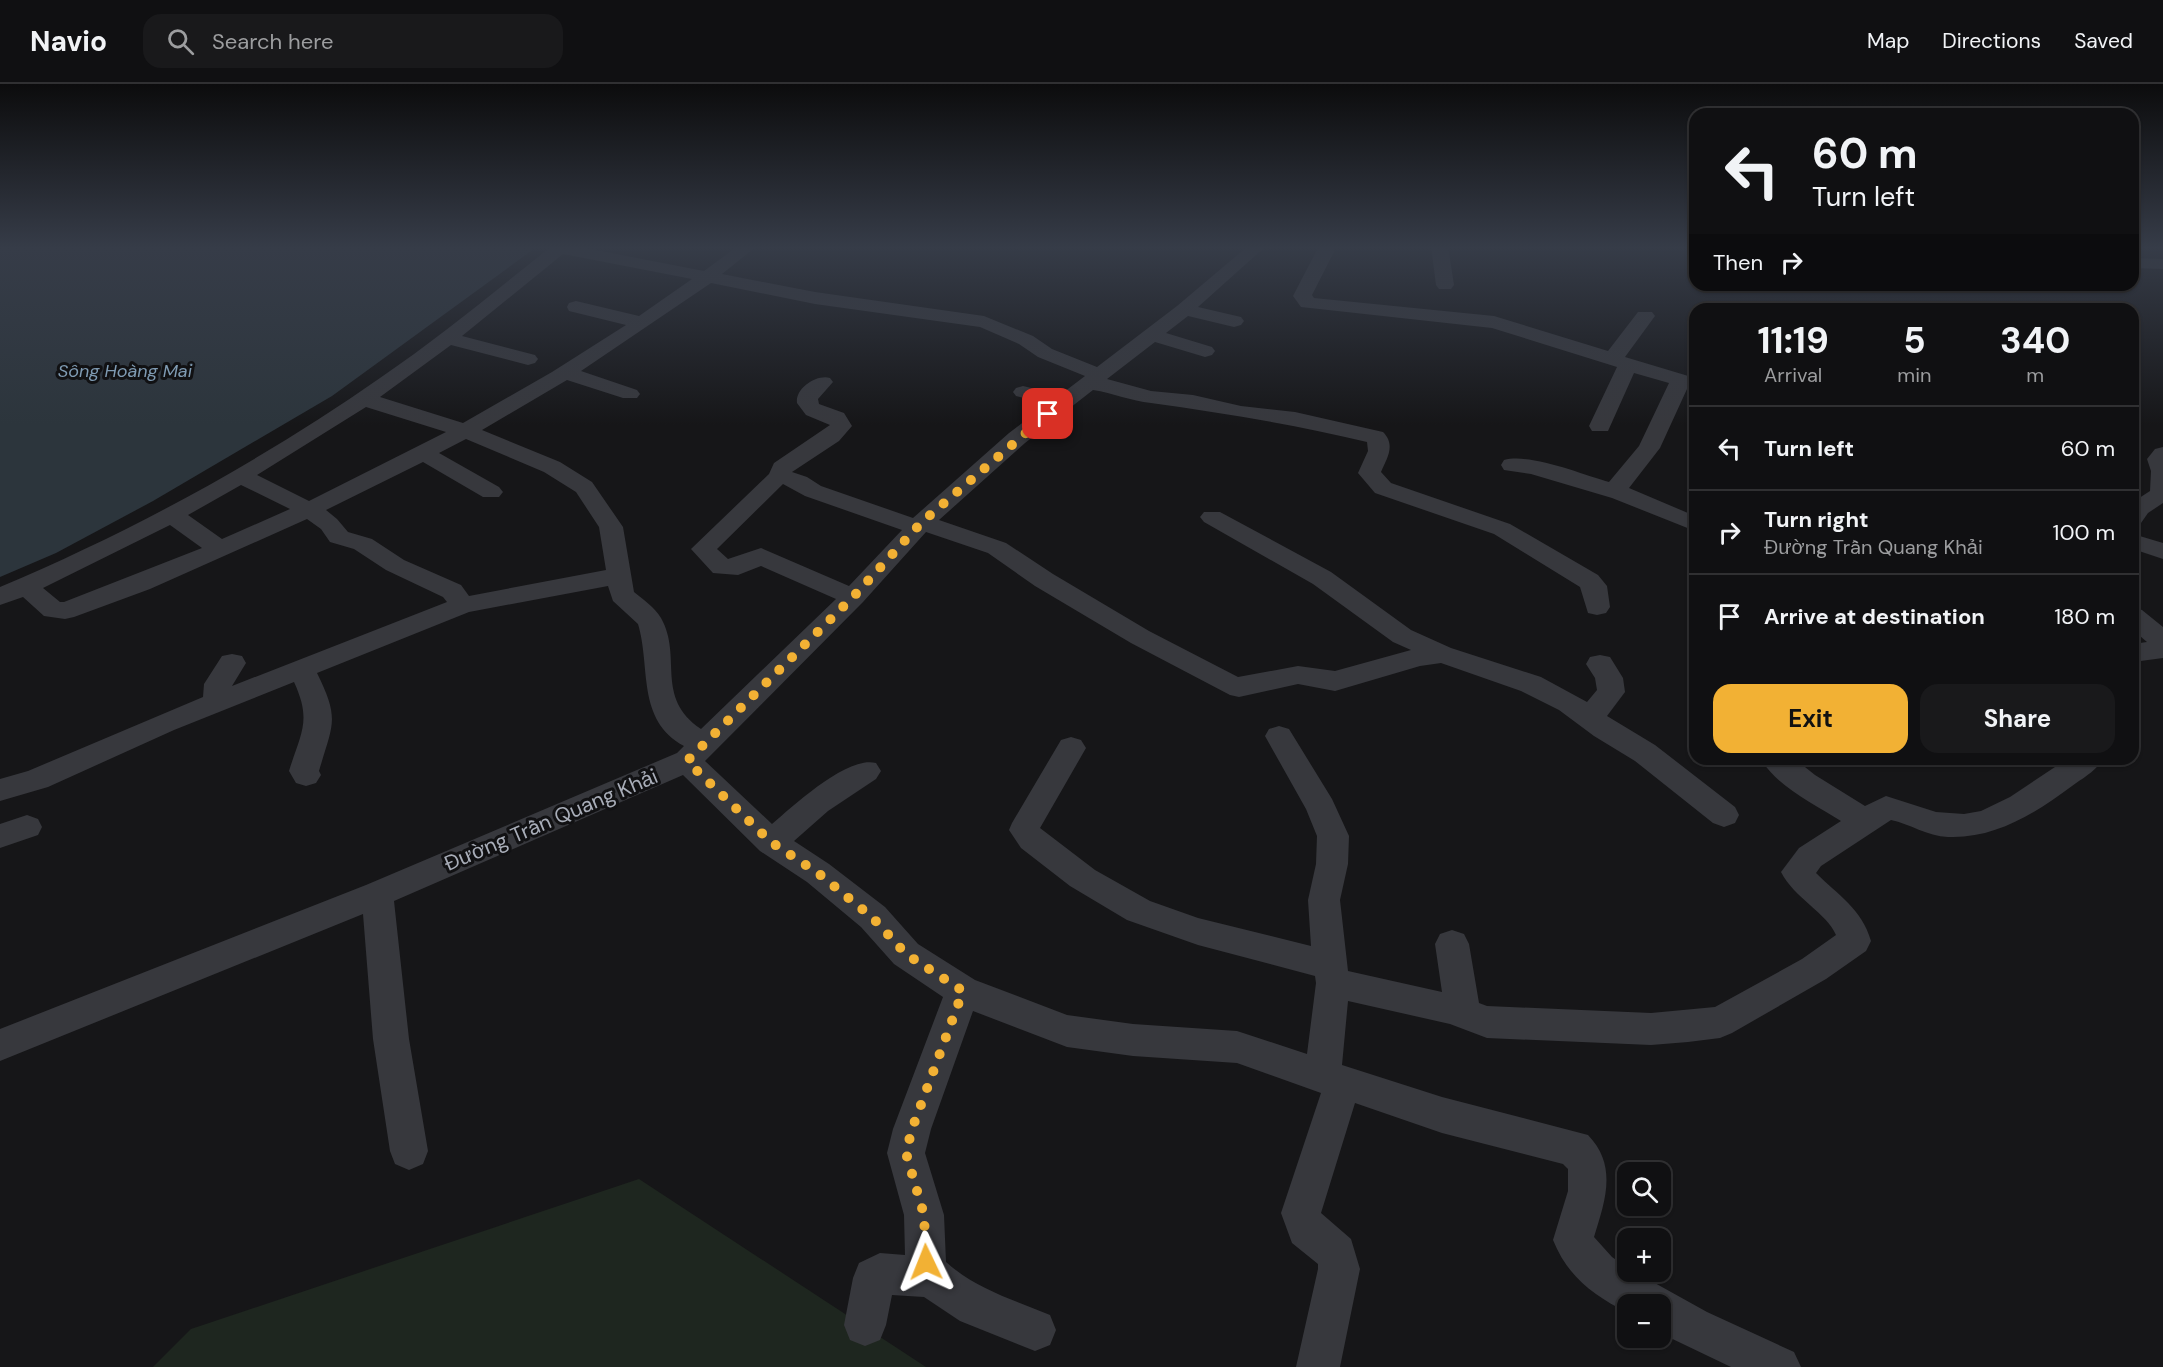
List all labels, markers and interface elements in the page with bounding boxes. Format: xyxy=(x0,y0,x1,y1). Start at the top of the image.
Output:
search box xyxy=(143,14,563,68)
text: Navio xyxy=(30,23,107,60)
icon: search xyxy=(164,25,197,58)
text: Search here xyxy=(212,27,333,56)
text: Map xyxy=(1867,27,1909,55)
text: Directions xyxy=(1942,27,2041,55)
text: Saved xyxy=(2074,27,2133,55)
text: 60 m xyxy=(1812,126,1918,181)
icon: left xyxy=(1713,132,1791,210)
text: Turn left xyxy=(1812,179,1915,214)
icon: right xyxy=(1775,246,1808,279)
text: Then xyxy=(1713,248,1763,277)
text: 11:19 xyxy=(1758,317,1829,364)
text: 5 xyxy=(1903,317,1926,364)
text: 340 xyxy=(2000,317,2070,364)
water label: Sông Hoàng Mai xyxy=(58,359,193,383)
text: Arrival xyxy=(1764,362,1822,388)
text: min xyxy=(1897,362,1931,388)
text: m xyxy=(2026,362,2044,388)
pin xyxy=(1022,388,1073,439)
icon: arrive xyxy=(1031,397,1064,430)
icon: left xyxy=(1713,432,1746,465)
text: Turn left xyxy=(1764,434,1854,463)
text: 60 m xyxy=(2061,434,2115,463)
text: Turn right xyxy=(1764,505,1869,534)
icon: right xyxy=(1713,516,1746,549)
text: 100 m xyxy=(2053,518,2115,547)
text: Đường Trần Quang Khải xyxy=(1764,534,1983,560)
icon: arrive xyxy=(1713,600,1746,633)
text: Arrive at destination xyxy=(1764,602,1985,631)
text: 180 m xyxy=(2054,602,2115,631)
button: Exit xyxy=(1713,684,1908,753)
button: Share xyxy=(1920,684,2115,753)
street label: Đường Trần Quang Khải xyxy=(440,762,662,878)
map controls xyxy=(1617,1162,1671,1348)
button: search xyxy=(1617,1162,1671,1216)
button: + xyxy=(1617,1228,1671,1282)
position arrow xyxy=(894,1230,958,1294)
button: − xyxy=(1617,1294,1671,1348)

